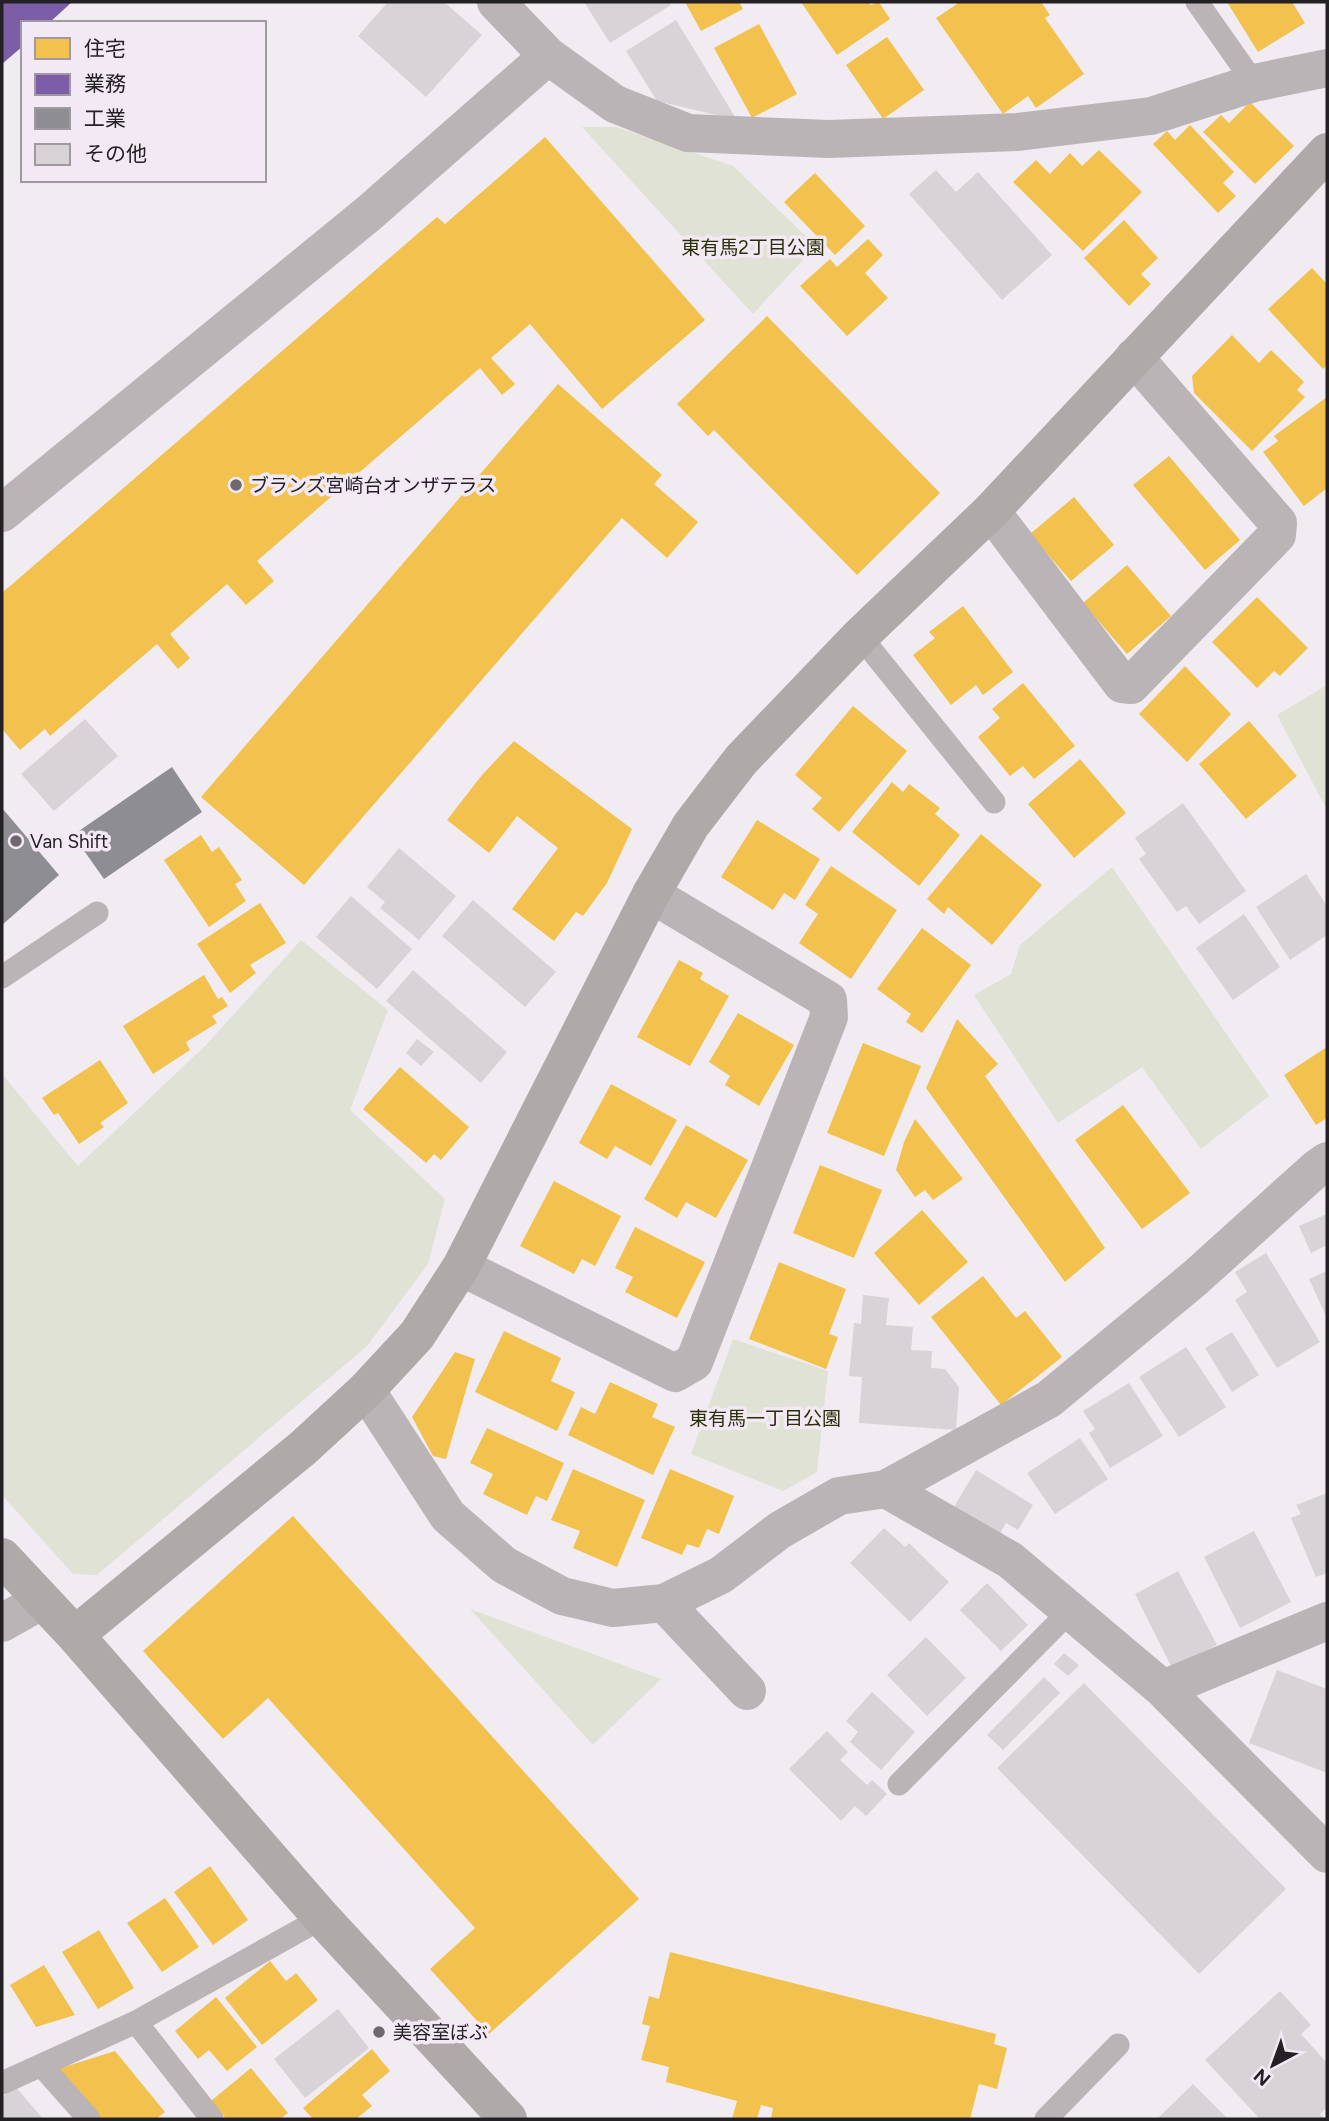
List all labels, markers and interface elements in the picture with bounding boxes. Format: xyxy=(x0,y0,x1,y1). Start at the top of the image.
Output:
legend xyxy=(21,21,266,182)
text: 住宅 xyxy=(84,36,126,61)
text: 業務 xyxy=(84,71,126,96)
text: 工業 xyxy=(84,106,126,131)
text: その他 xyxy=(84,141,147,166)
park label: 東有馬2丁目公園 xyxy=(681,236,825,259)
place label: ブランズ宮崎台オンザテラス xyxy=(250,474,496,497)
marker: ブランズ宮崎台オンザテラス xyxy=(228,477,244,493)
place label: Van Shift xyxy=(30,830,108,853)
marker: Van Shift xyxy=(8,833,24,849)
park label: 東有馬一丁目公園 xyxy=(689,1407,841,1430)
place label: 美容室ぼぶ xyxy=(393,2021,488,2044)
marker: 美容室ぼぶ xyxy=(371,2024,387,2040)
north arrow xyxy=(1238,2030,1308,2100)
text: N xyxy=(1249,2064,1275,2091)

